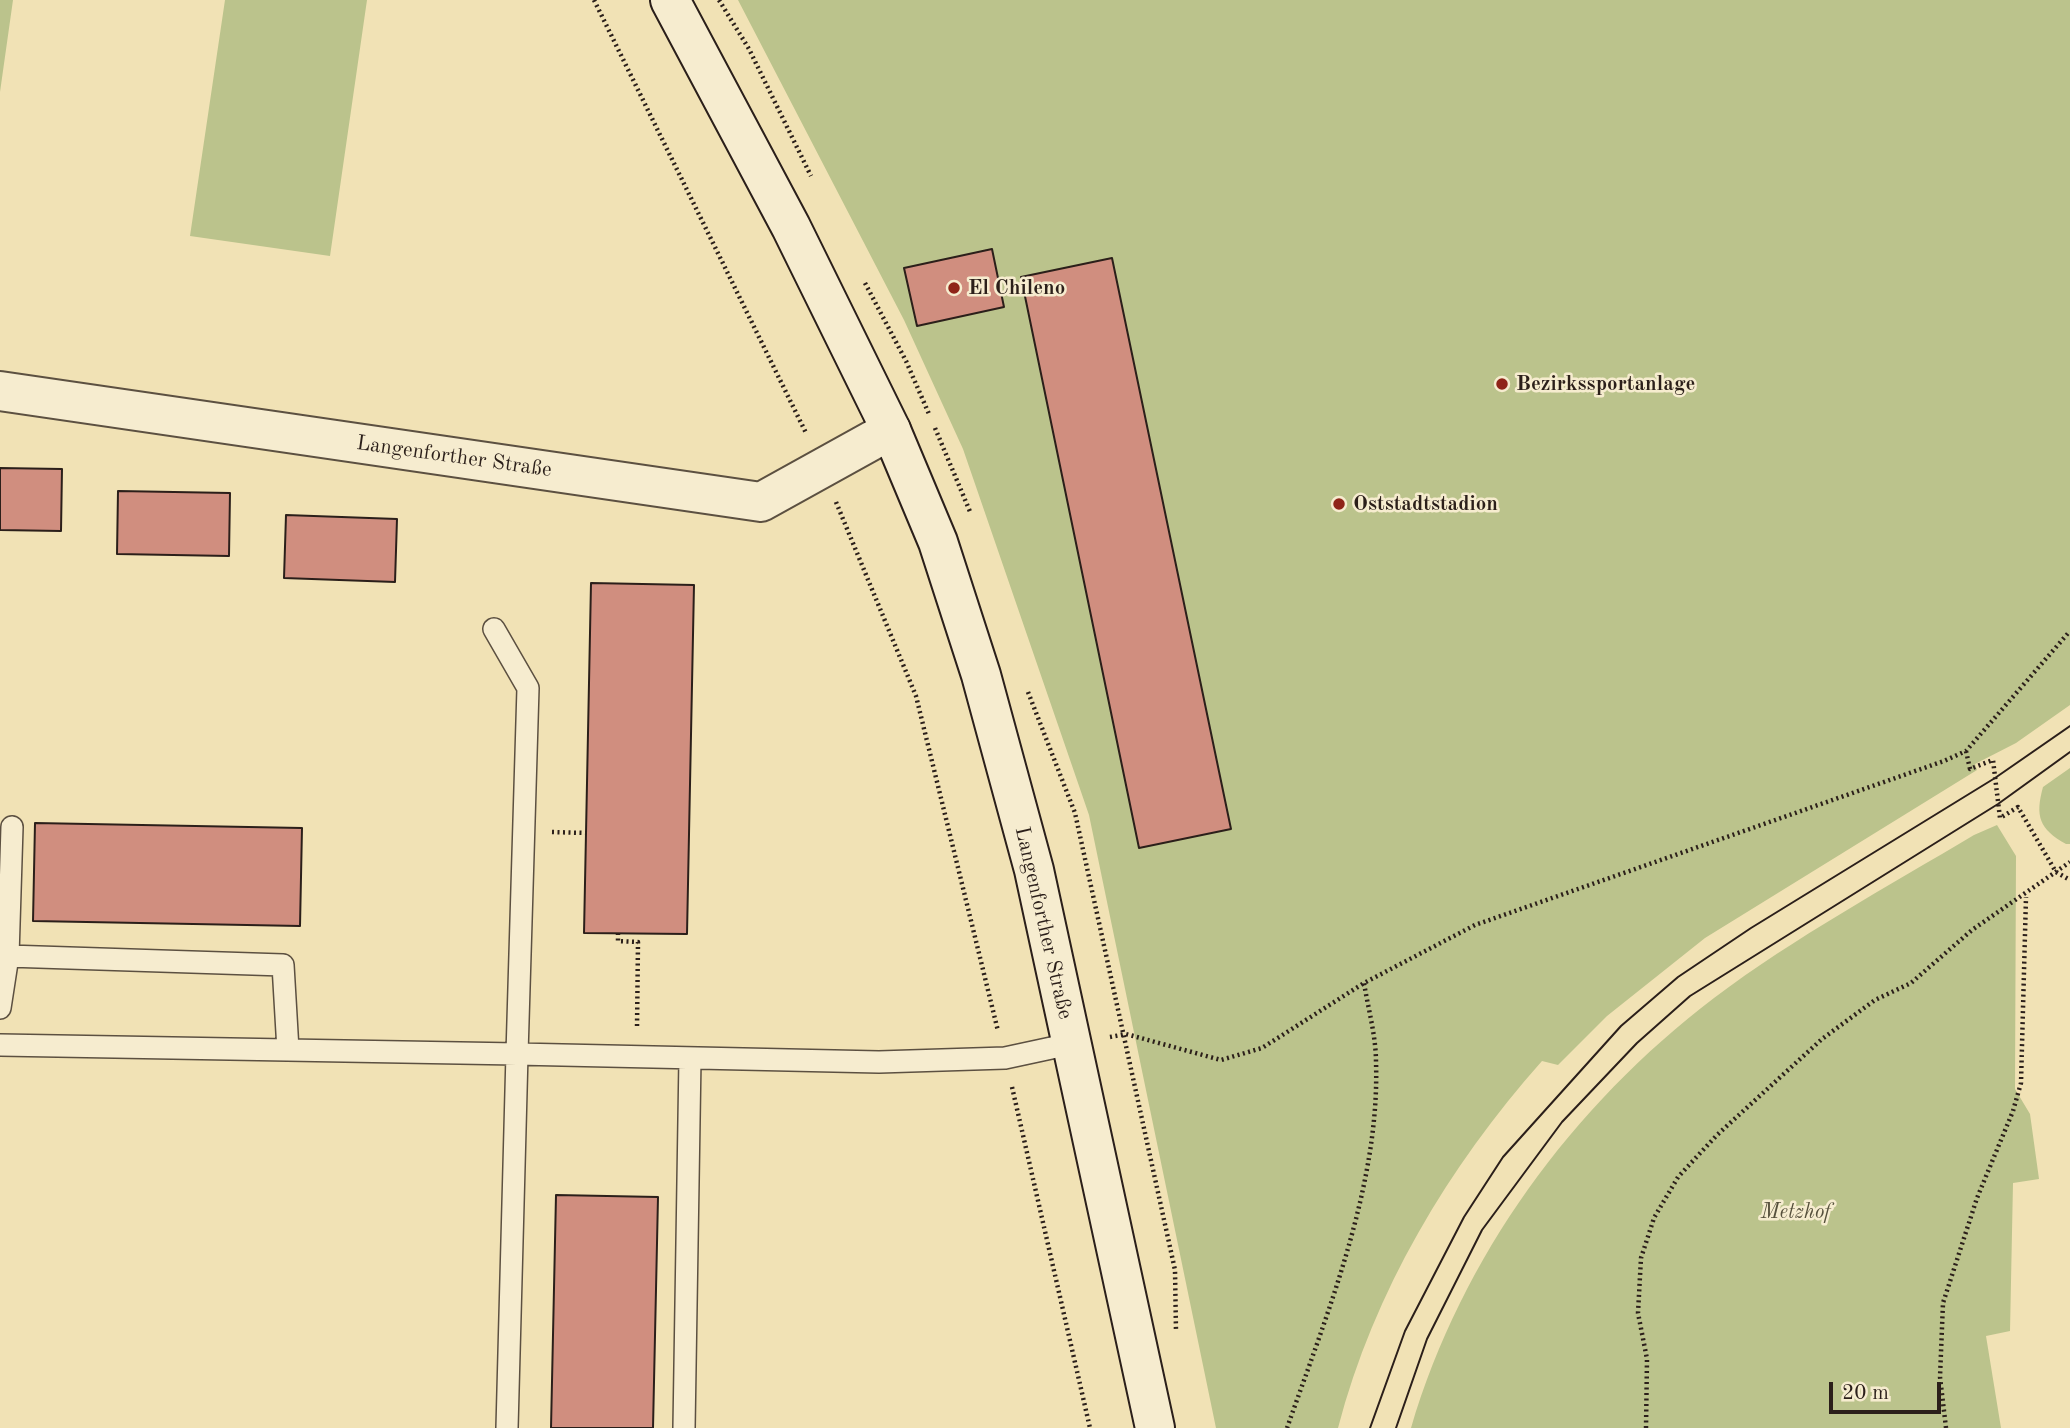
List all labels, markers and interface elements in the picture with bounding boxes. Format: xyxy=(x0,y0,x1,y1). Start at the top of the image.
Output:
place label: El Chileno xyxy=(968,275,1065,301)
marker: El Chileno xyxy=(946,280,962,296)
place label: Bezirkssportanlage xyxy=(1516,371,1695,397)
marker: Bezirkssportanlage xyxy=(1494,376,1510,392)
street label: Langenforther Straße xyxy=(355,431,553,483)
place label: Oststadtstadion xyxy=(1353,491,1498,517)
marker: Oststadtstadion xyxy=(1331,496,1347,512)
street label: Langenforther Straße xyxy=(1009,824,1077,1022)
park label: Metzhof xyxy=(1761,1199,1831,1225)
scale bar xyxy=(1832,1368,1944,1412)
text: 20 m xyxy=(1842,1383,1889,1404)

